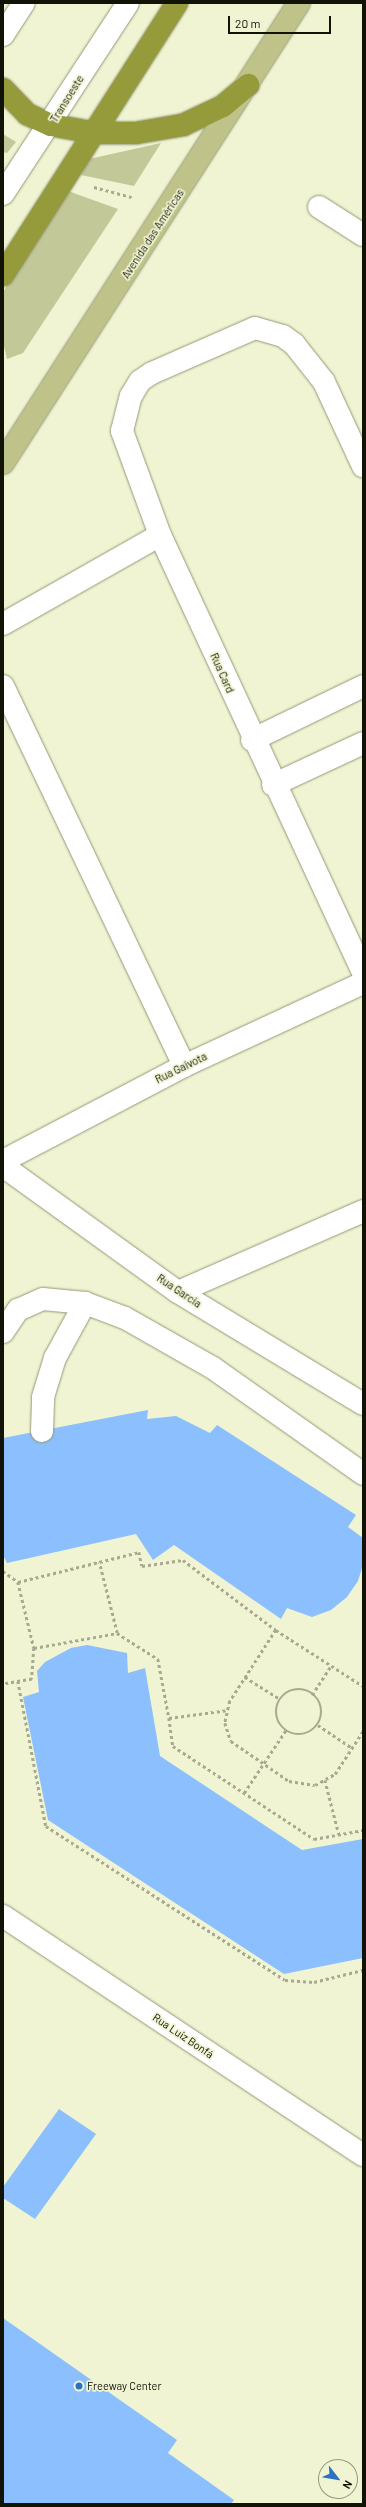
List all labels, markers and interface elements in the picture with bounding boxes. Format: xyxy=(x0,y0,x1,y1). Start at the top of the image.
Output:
scale bar xyxy=(230,8,333,34)
text: 20 m xyxy=(235,16,261,30)
street label: Transoeste xyxy=(47,73,87,125)
street label: Avenida das Américas xyxy=(119,187,187,281)
street label: Rua Card xyxy=(207,651,237,695)
street label: Rua Gaivota xyxy=(153,1050,209,1086)
street label: Rua Garcia xyxy=(154,1271,204,1311)
street label: Rua Luiz Bonfá xyxy=(150,2011,216,2061)
place label: Freeway Center xyxy=(87,2379,161,2393)
marker: Freeway Center xyxy=(74,2381,84,2391)
north arrow xyxy=(318,2459,358,2499)
text: N xyxy=(340,2478,355,2491)

